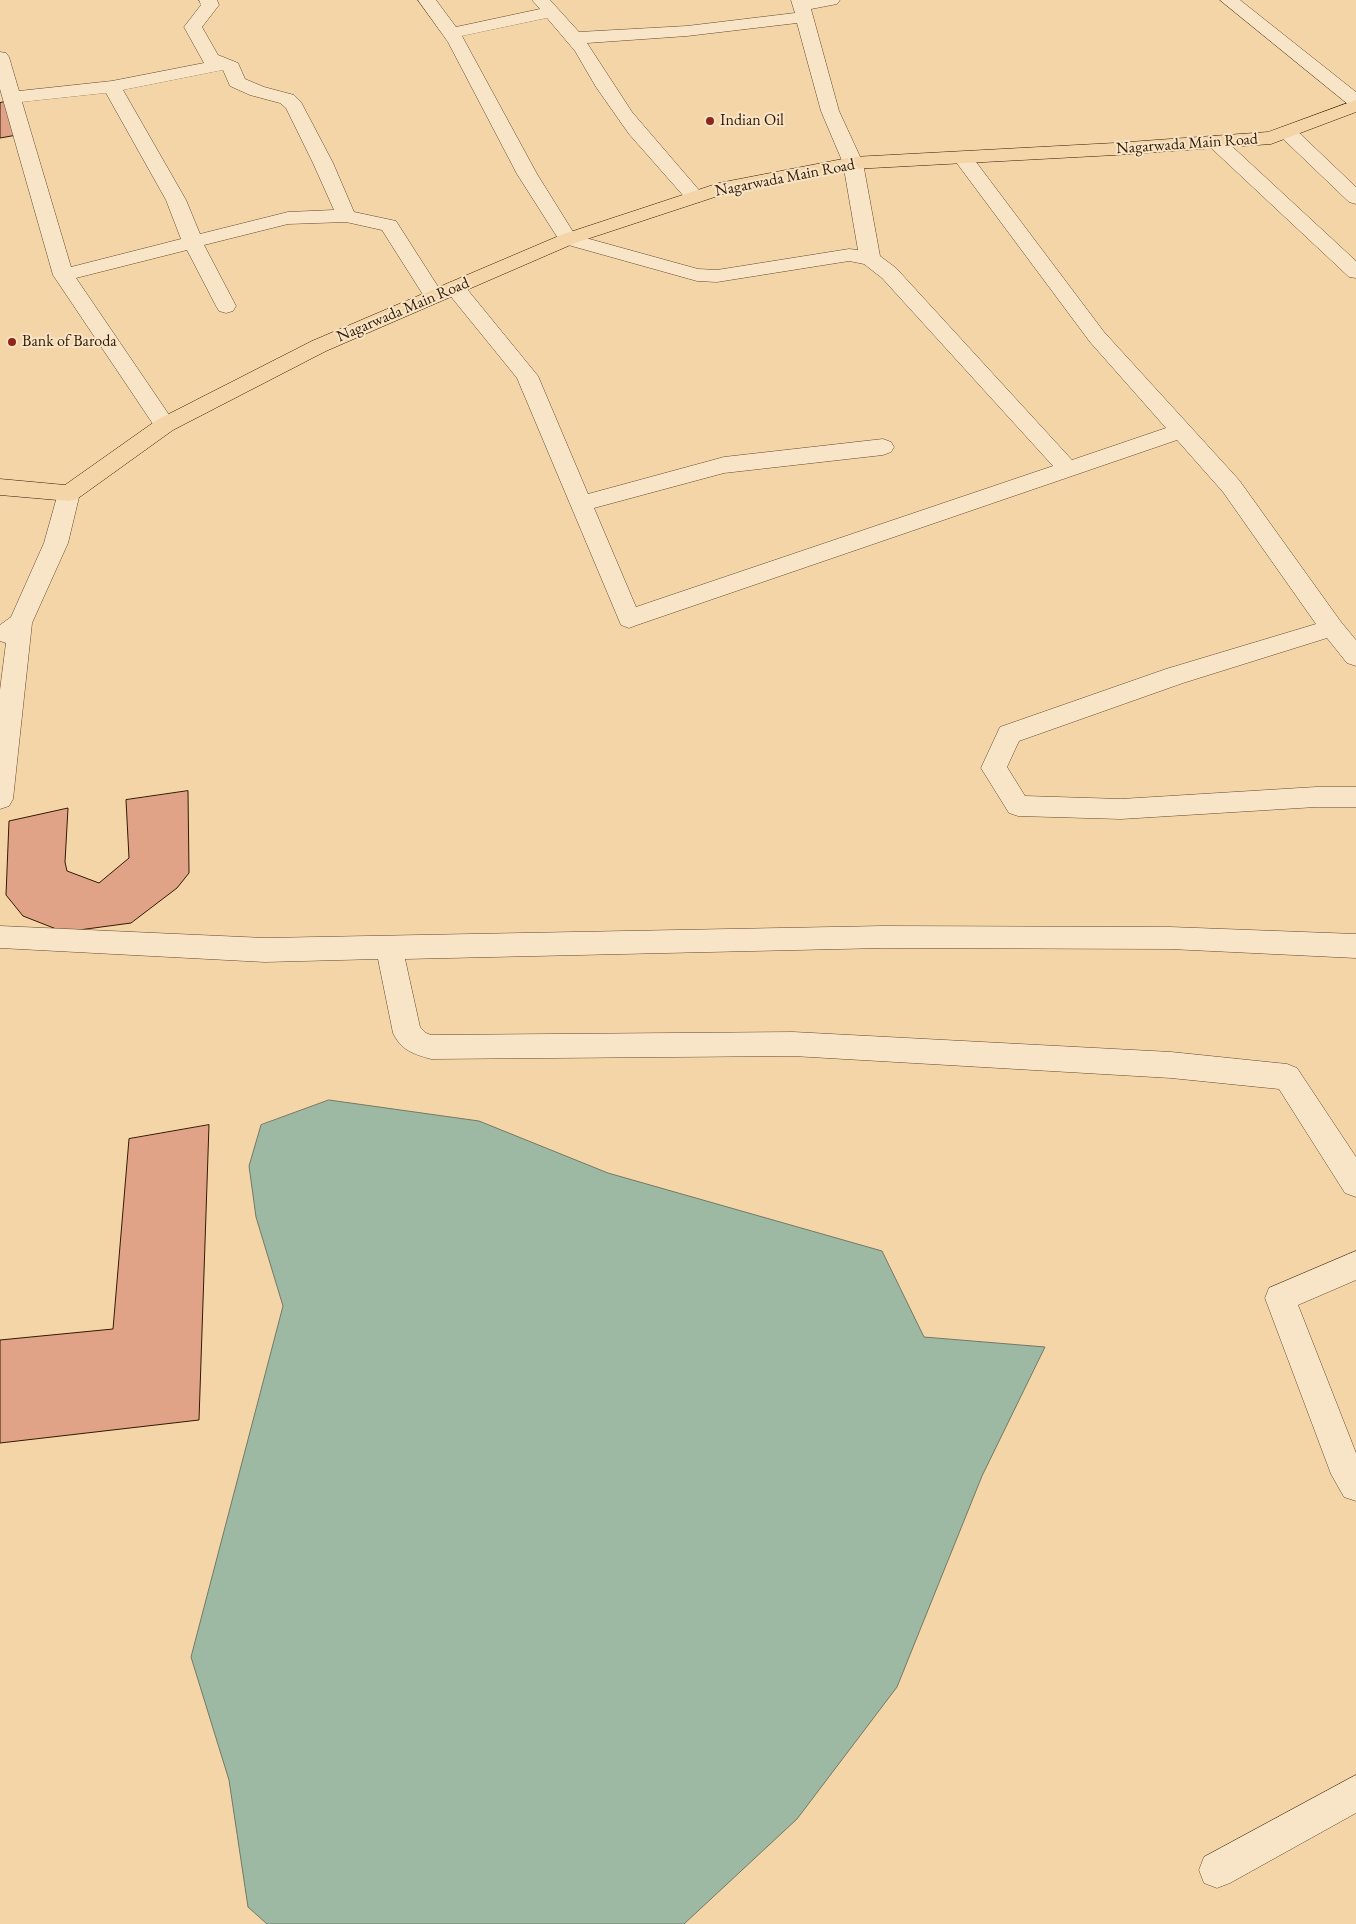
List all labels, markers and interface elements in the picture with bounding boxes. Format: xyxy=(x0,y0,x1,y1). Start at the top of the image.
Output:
place label: Indian Oil xyxy=(720,111,784,131)
marker: Indian Oil xyxy=(704,115,716,127)
street label: Nagarwada Main Road xyxy=(1115,129,1259,159)
street label: Nagarwada Main Road xyxy=(713,155,857,201)
street label: Nagarwada Main Road xyxy=(334,273,472,347)
place label: Bank of Baroda xyxy=(22,332,117,352)
marker: Bank of Baroda xyxy=(6,336,18,348)

